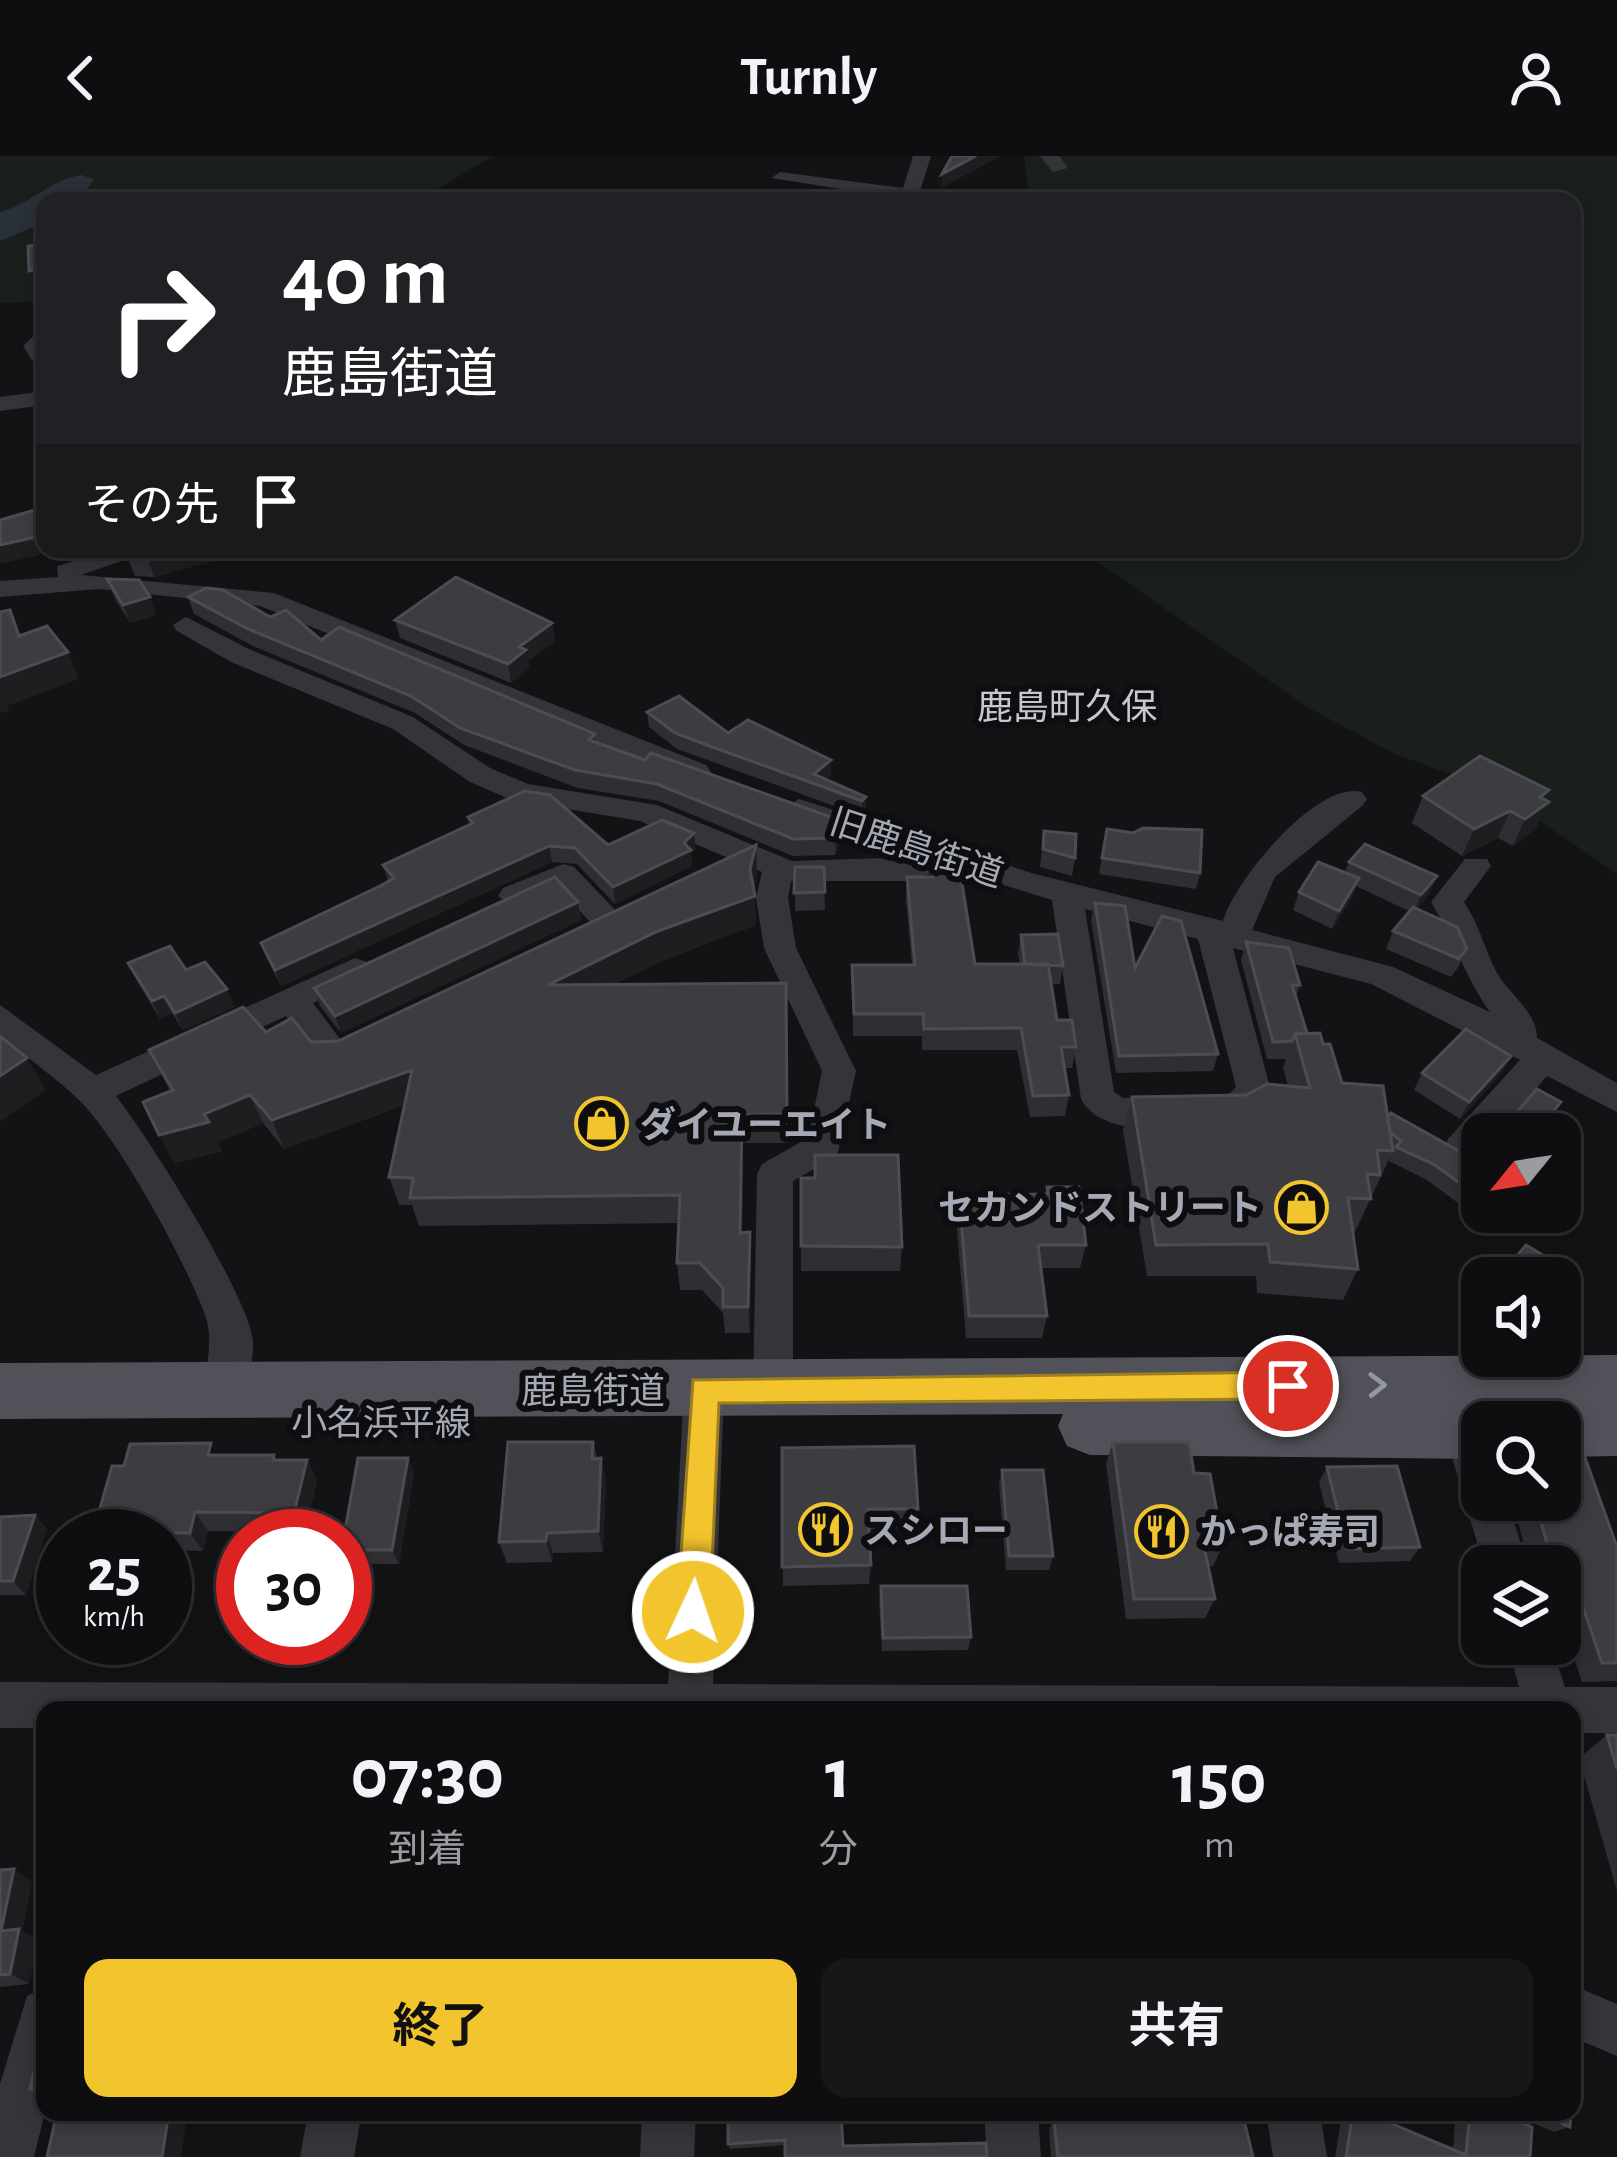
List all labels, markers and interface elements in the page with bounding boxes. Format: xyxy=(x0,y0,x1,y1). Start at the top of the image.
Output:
icon: back xyxy=(48,45,114,111)
icon: person xyxy=(1503,45,1569,111)
text: Turnly xyxy=(740,51,877,105)
text: 40 m xyxy=(282,236,449,320)
icon: right xyxy=(84,240,240,396)
text: 鹿島街道 xyxy=(282,349,498,403)
icon: arrive xyxy=(243,468,309,534)
text: その先 xyxy=(84,484,219,529)
district label: 鹿島町久保 xyxy=(977,688,1157,726)
street label: 旧鹿島街道 xyxy=(825,802,1008,894)
shop icon: ダイユーエイト xyxy=(573,1096,629,1152)
place label: ダイユーエイト xyxy=(640,1105,891,1144)
north arrow xyxy=(1461,1113,1581,1233)
map controls xyxy=(1461,1113,1581,1665)
shop icon: セカンドストリート xyxy=(1273,1179,1329,1235)
place label: セカンドストリート xyxy=(938,1191,1262,1227)
button: sound xyxy=(1461,1257,1581,1377)
pin xyxy=(1237,1335,1339,1437)
icon: arrive xyxy=(1255,1353,1321,1419)
street label: 鹿島街道 xyxy=(521,1372,665,1410)
one-way arrow xyxy=(1369,1372,1387,1398)
button: search xyxy=(1461,1401,1581,1521)
street label: 小名浜平線 xyxy=(291,1404,471,1442)
restaurant icon: スシロー xyxy=(797,1502,853,1558)
restaurant icon: かっぱ寿司 xyxy=(1133,1503,1189,1559)
speed limit sign: 30 xyxy=(216,1509,372,1665)
place label: かっぱ寿司 xyxy=(1200,1513,1380,1551)
place label: スシロー xyxy=(864,1514,1008,1550)
text: 25 xyxy=(87,1542,141,1602)
button: layers xyxy=(1461,1545,1581,1665)
position arrow xyxy=(630,1549,756,1675)
text: km/h xyxy=(83,1602,145,1632)
text: 07:30 xyxy=(350,1739,504,1811)
text: 1 xyxy=(825,1739,851,1811)
text: 150 xyxy=(1172,1744,1267,1816)
text: m xyxy=(1204,1826,1235,1865)
text: 到着 xyxy=(388,1831,466,1870)
text: 分 xyxy=(819,1831,858,1870)
button: 終了 xyxy=(84,1959,797,2097)
button: 共有 xyxy=(821,1959,1533,2097)

